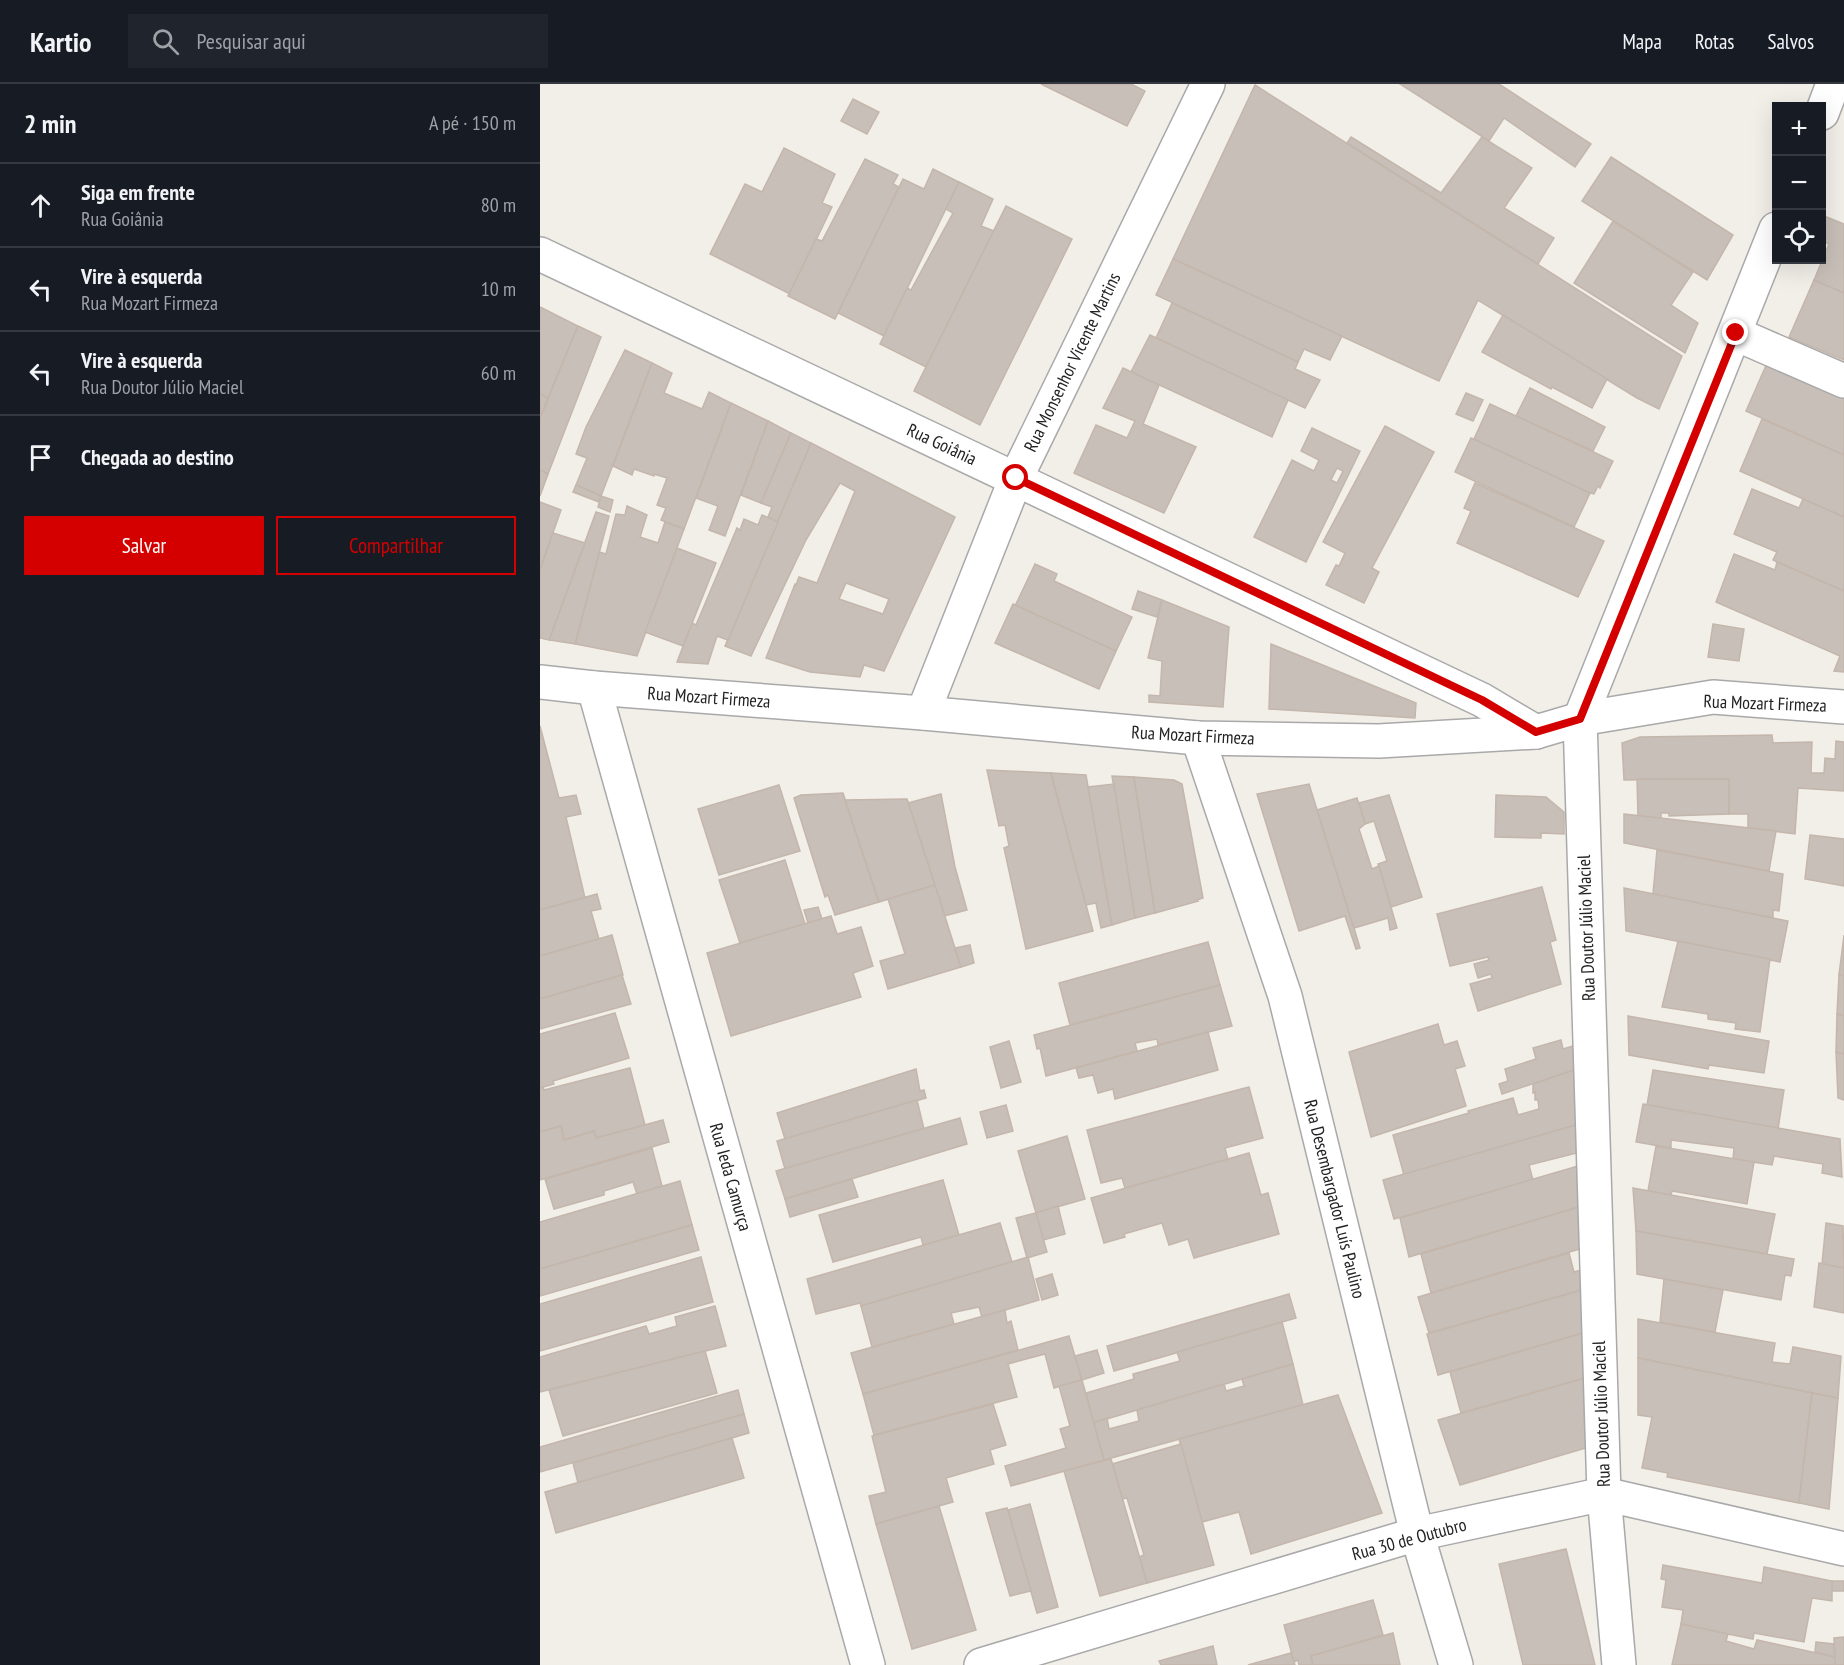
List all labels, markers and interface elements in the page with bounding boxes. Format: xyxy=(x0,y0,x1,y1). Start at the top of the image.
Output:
search box xyxy=(128,14,548,68)
text: Kartio xyxy=(30,23,92,60)
icon: search xyxy=(149,25,182,58)
text: Pesquisar aqui xyxy=(197,27,306,55)
text: Mapa xyxy=(1622,28,1662,55)
text: Rotas xyxy=(1695,28,1734,55)
text: Salvos xyxy=(1767,28,1814,55)
map controls xyxy=(1772,102,1826,264)
button: + xyxy=(1772,102,1826,156)
text: 2 min xyxy=(24,107,77,140)
text: A pé · 150 m xyxy=(429,110,516,136)
button: − xyxy=(1772,156,1826,210)
text: Siga em frente xyxy=(81,178,195,206)
icon: ahead xyxy=(24,189,57,222)
text: 80 m xyxy=(481,192,516,218)
text: Rua Goiânia xyxy=(81,206,163,232)
button: locate xyxy=(1772,210,1826,264)
text: Vire à esquerda xyxy=(81,262,202,290)
street label: Rua Monsenhor Vicente Martins xyxy=(1019,269,1125,455)
icon: left xyxy=(24,273,57,306)
text: 10 m xyxy=(481,276,516,302)
text: Rua Mozart Firmeza xyxy=(81,290,218,316)
route end xyxy=(1722,319,1748,345)
text: Vire à esquerda xyxy=(81,346,202,374)
icon: left xyxy=(24,357,57,390)
text: 60 m xyxy=(481,360,516,386)
text: Rua Doutor Júlio Maciel xyxy=(81,374,244,400)
street label: Rua Goiânia xyxy=(904,418,980,470)
icon: arrive xyxy=(24,441,57,474)
text: Chegada ao destino xyxy=(81,443,234,471)
route start xyxy=(1002,464,1028,490)
button: Salvar xyxy=(24,516,264,575)
button: Compartilhar xyxy=(276,516,516,575)
street label: Rua Mozart Firmeza xyxy=(647,681,771,713)
street label: Rua Mozart Firmeza xyxy=(1703,689,1827,717)
street label: Rua Mozart Firmeza xyxy=(1131,720,1255,750)
street label: Rua Doutor Júlio Maciel xyxy=(1572,854,1600,1002)
street label: Rua Desembargador Luís Paulino xyxy=(1299,1097,1371,1301)
street label: Rua Ieda Camurça xyxy=(705,1120,757,1234)
street label: Rua Doutor Júlio Maciel xyxy=(1587,1340,1615,1488)
street label: Rua 30 de Outubro xyxy=(1349,1513,1469,1565)

